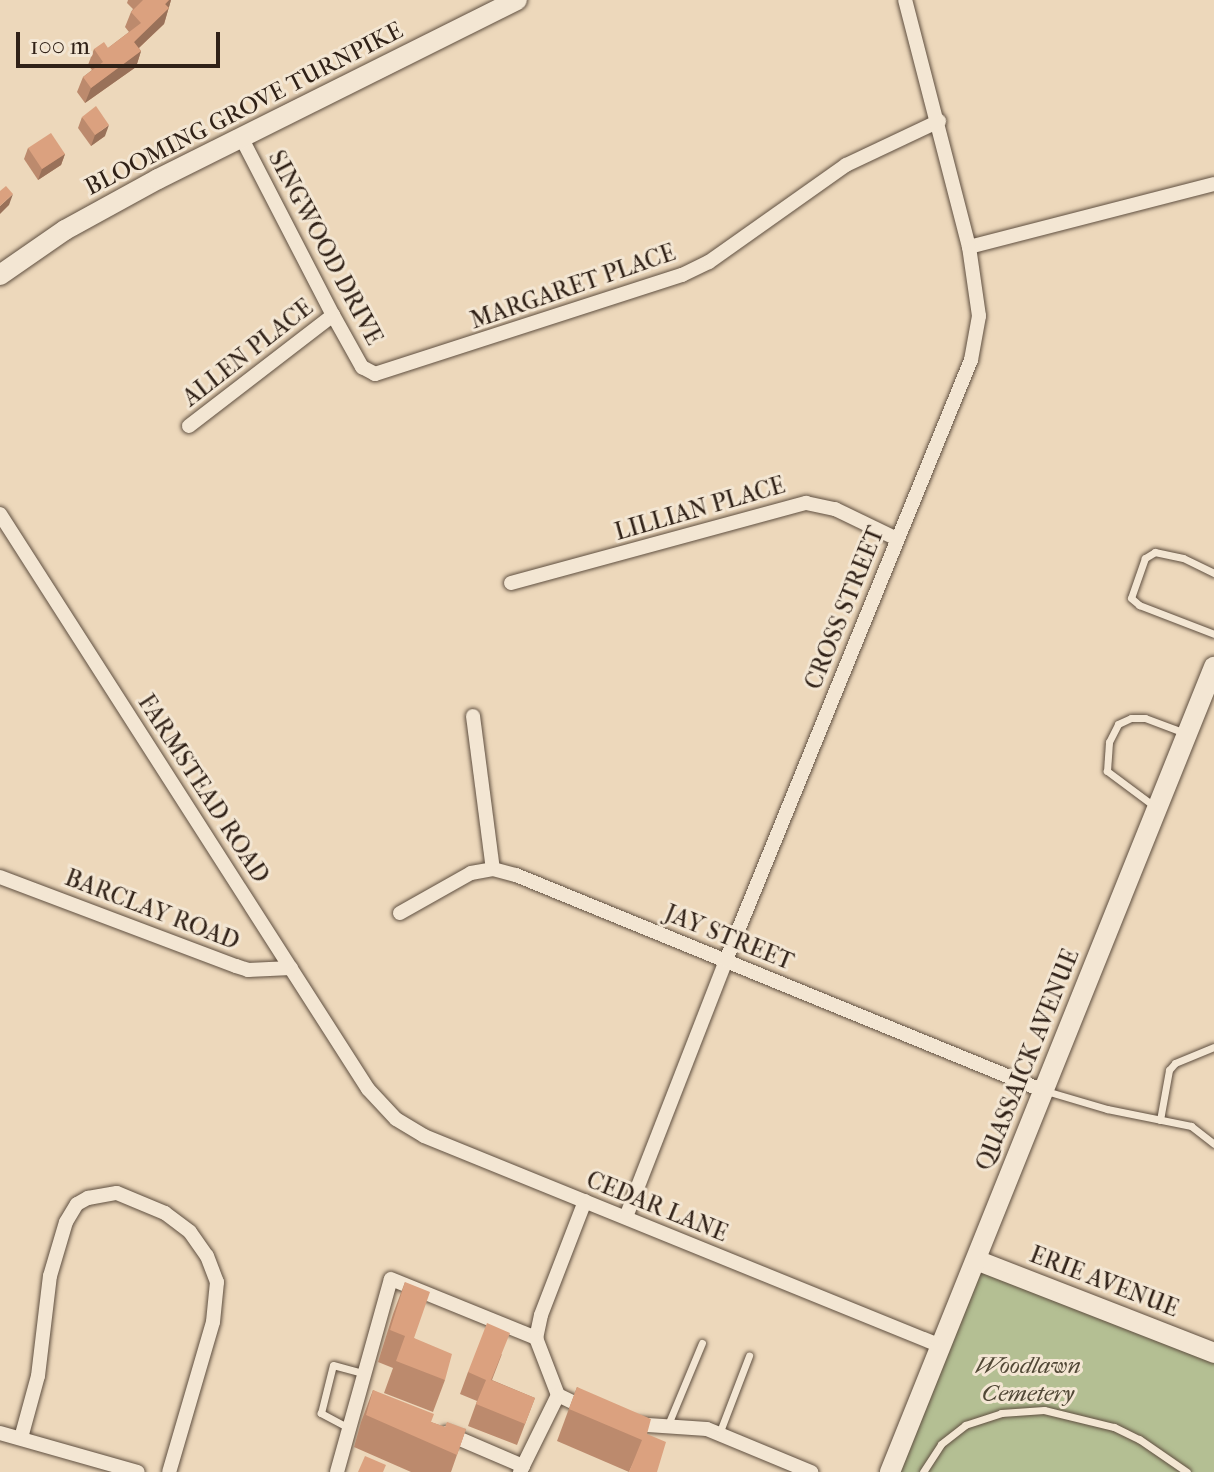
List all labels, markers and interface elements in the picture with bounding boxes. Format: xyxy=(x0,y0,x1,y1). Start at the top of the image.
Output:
scale bar xyxy=(20,16,224,66)
street label: BLOOMING GROVE TURNPIKE xyxy=(80,16,408,202)
text: 100 m xyxy=(30,32,90,60)
street label: SINGWOOD DRIVE xyxy=(262,146,388,350)
street label: MARGARET PLACE xyxy=(467,238,679,336)
street label: ALLEN PLACE xyxy=(177,293,319,413)
street label: LILLIAN PLACE xyxy=(611,471,789,547)
street label: CROSS STREET xyxy=(799,522,891,694)
street label: FARMSTEAD ROAD xyxy=(131,689,275,889)
street label: BARCLAY ROAD xyxy=(61,864,243,956)
street label: JAY STREET xyxy=(660,899,798,977)
street label: QUASSAICK AVENUE xyxy=(970,945,1086,1175)
street label: CEDAR LANE xyxy=(582,1166,732,1248)
street label: ERIE AVENUE xyxy=(1026,1240,1182,1324)
park label: Woodlawn Cemetery xyxy=(975,1352,1081,1408)

